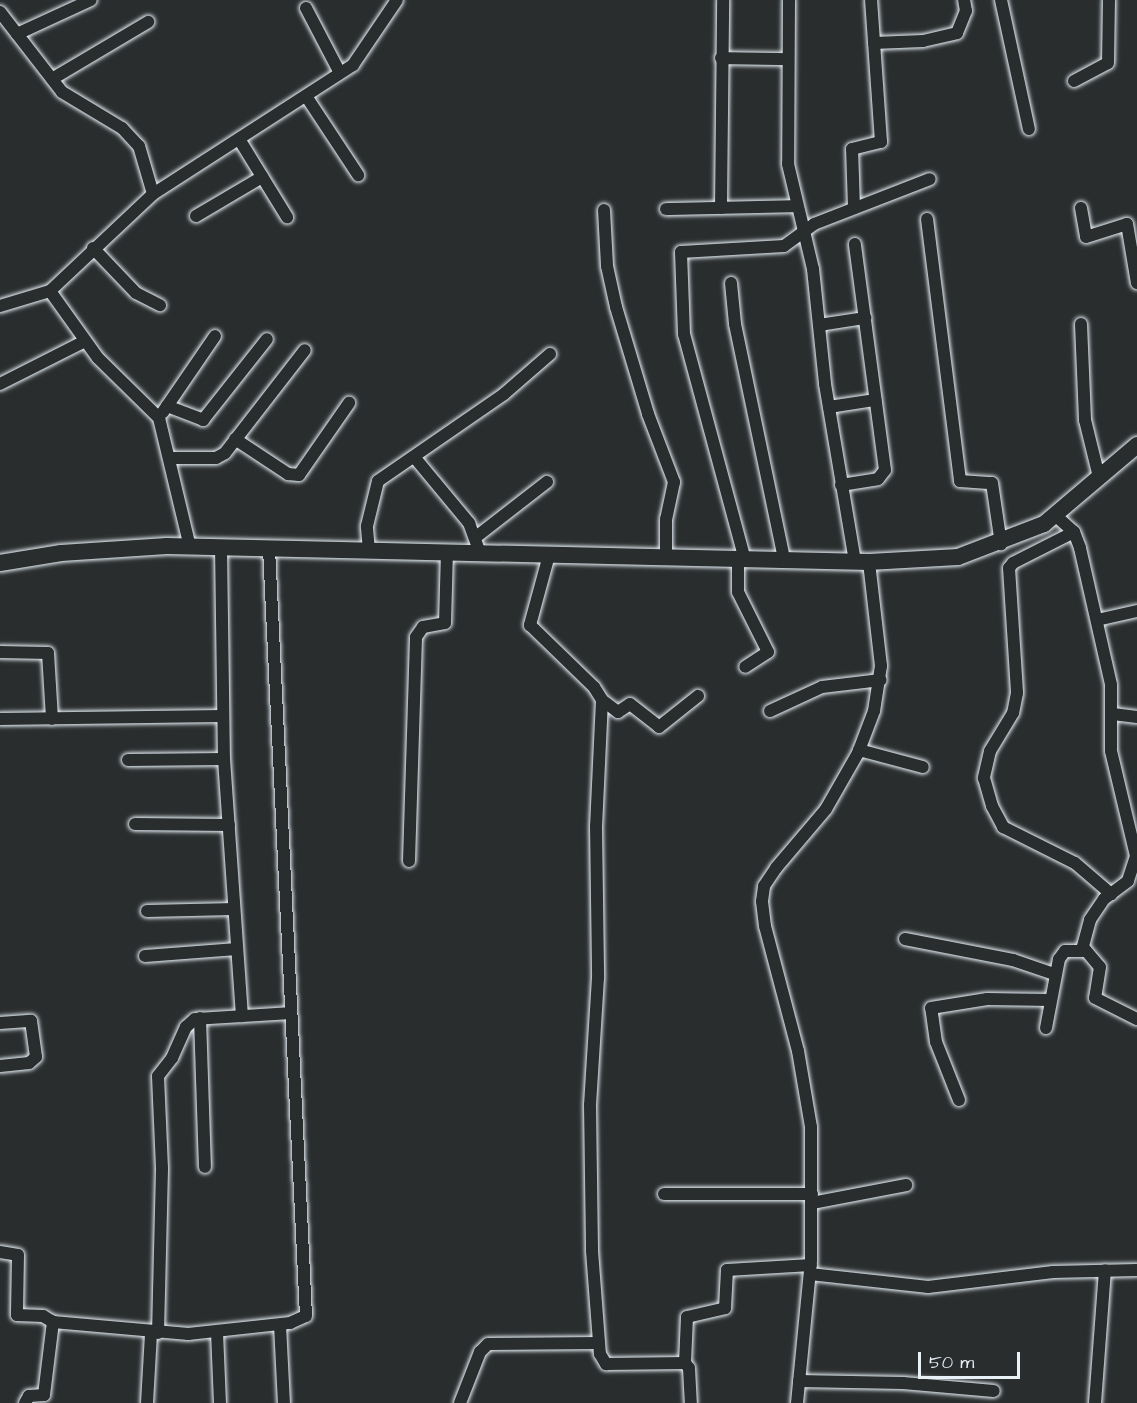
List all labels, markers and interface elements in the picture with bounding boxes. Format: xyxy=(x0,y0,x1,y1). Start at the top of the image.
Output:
scale bar xyxy=(921,1340,1023,1378)
text: 50 m xyxy=(929,1350,974,1375)

